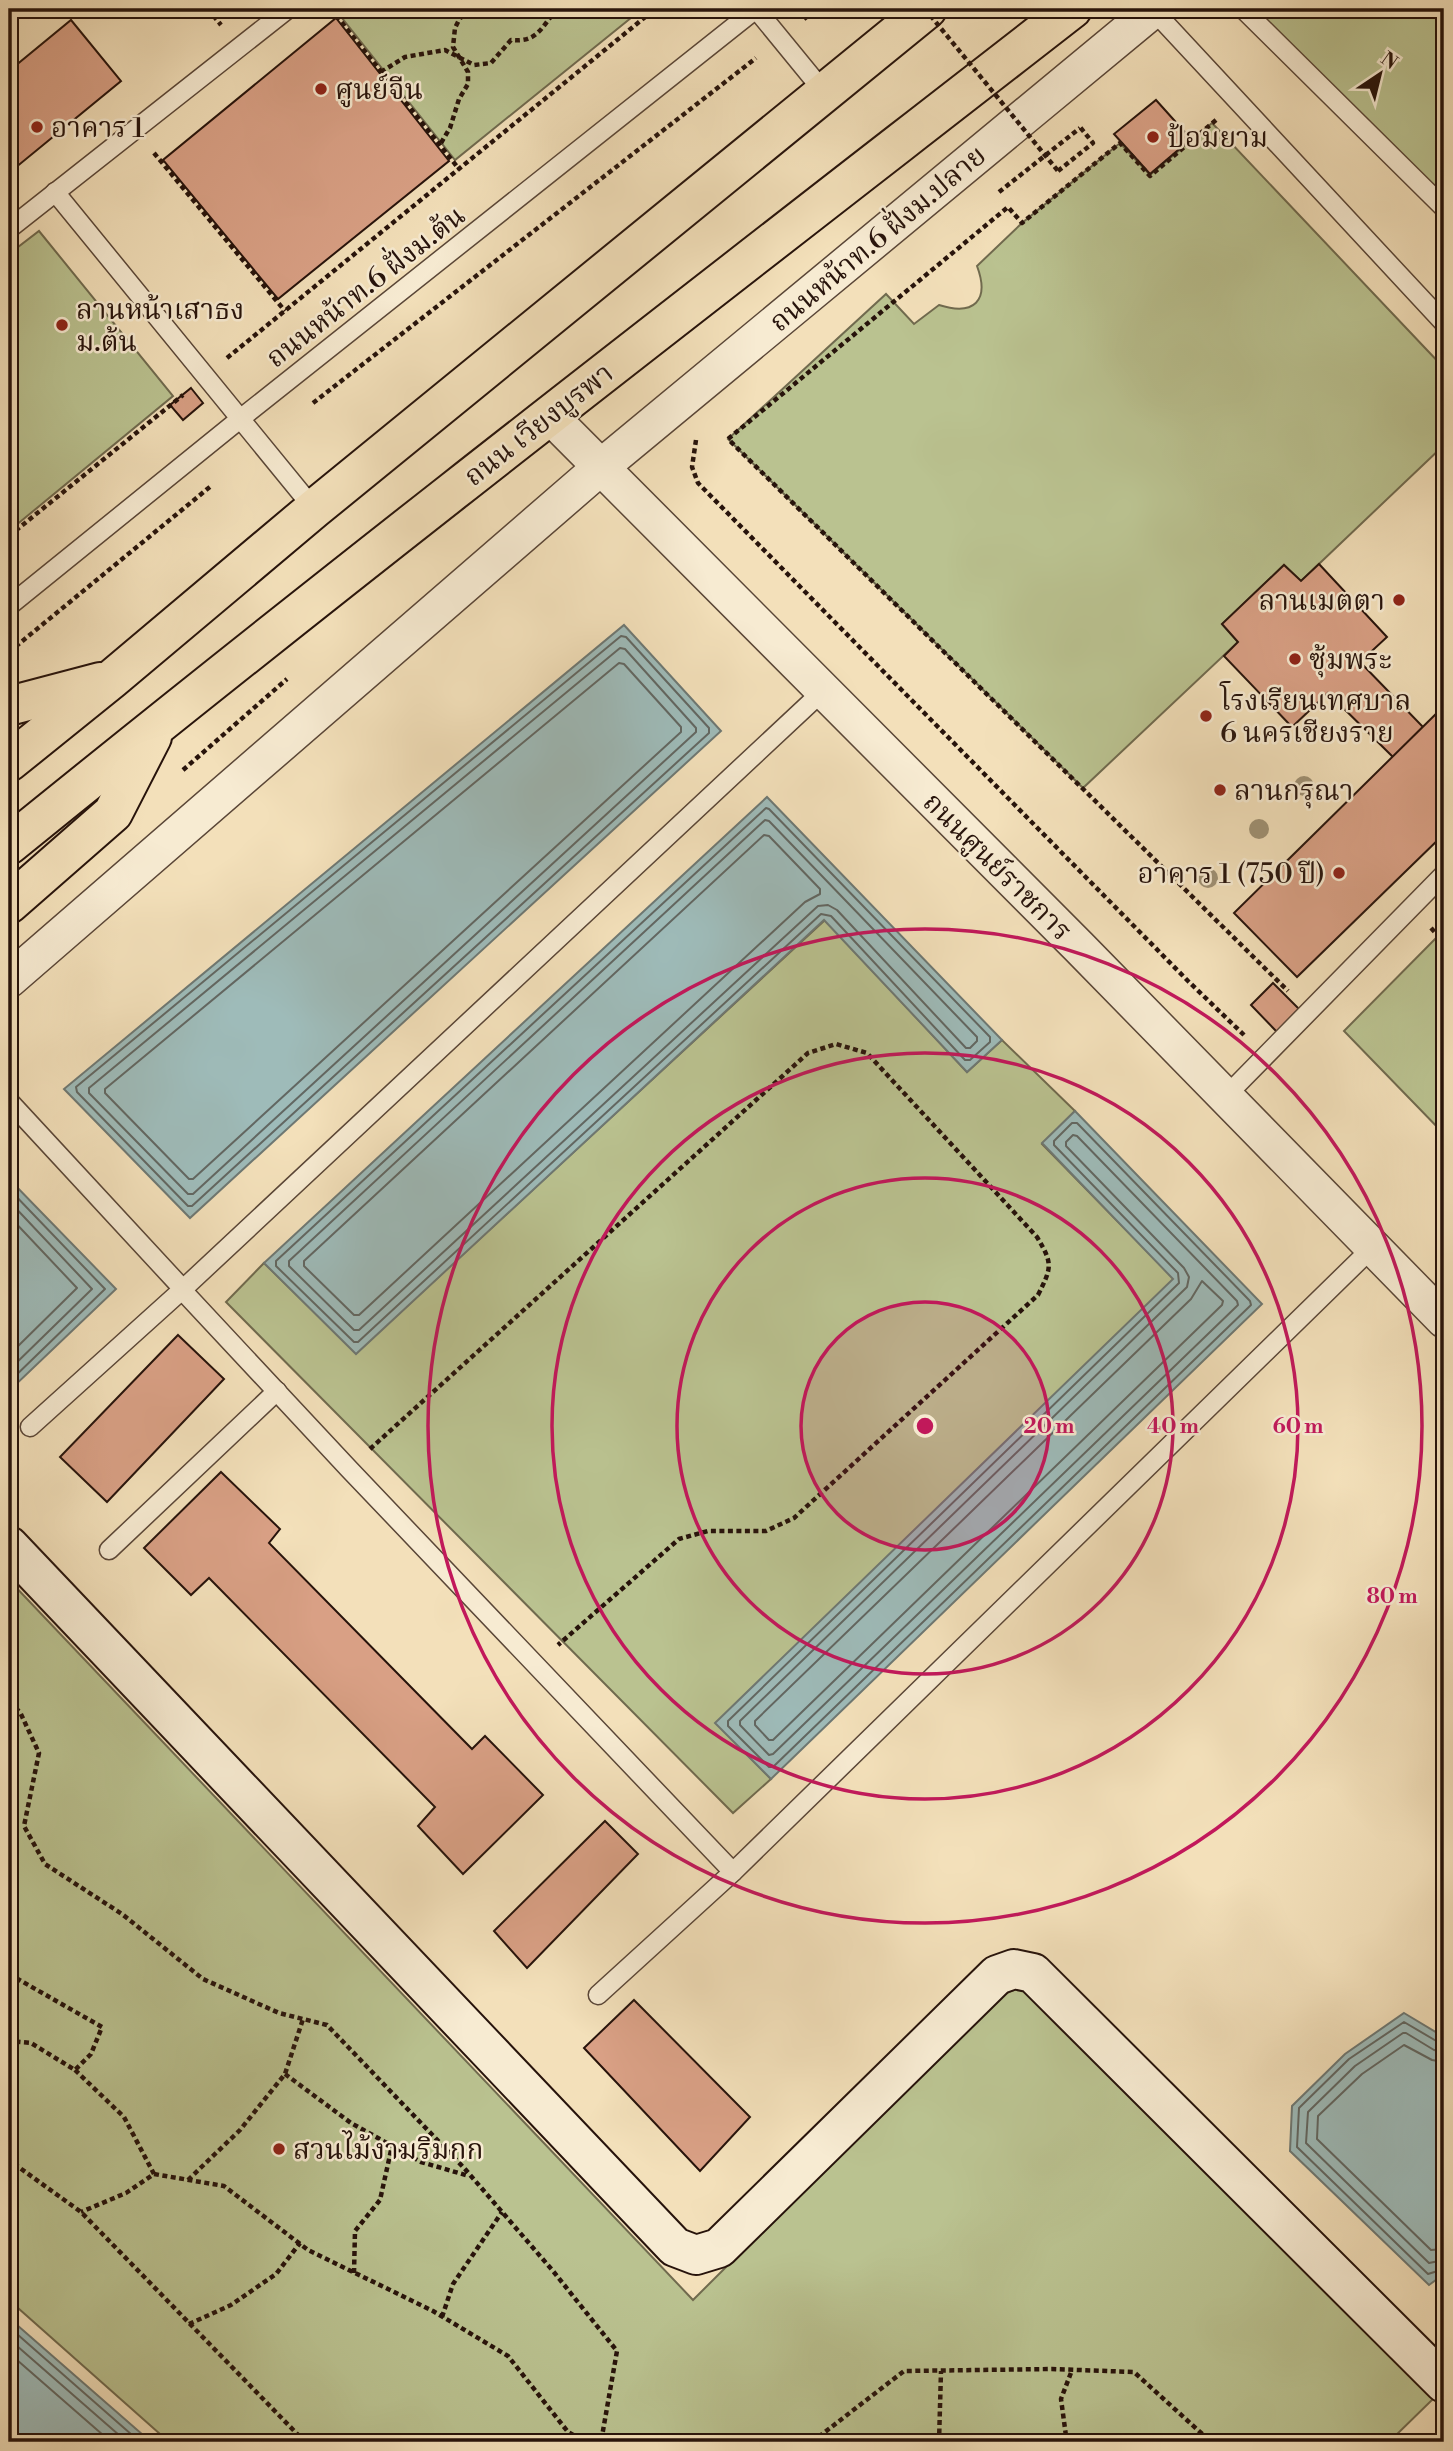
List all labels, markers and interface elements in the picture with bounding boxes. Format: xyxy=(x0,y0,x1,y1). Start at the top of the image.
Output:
north arrow xyxy=(1344,38,1414,108)
text: N xyxy=(1376,47,1402,75)
place label: ศูนย์จีน xyxy=(335,73,423,108)
marker: ศูนย์จีน xyxy=(313,81,329,97)
place label: อาคาร 1 xyxy=(51,111,144,146)
marker: อาคาร 1 xyxy=(29,119,45,135)
place label: ป้อมยาม xyxy=(1167,121,1268,156)
marker: ป้อมยาม xyxy=(1145,129,1161,145)
street label: ถนนหน้าท.6 ฝั่งม.ปลาย xyxy=(760,135,993,340)
street label: ถนนหน้าท.6 ฝั่งม.ต้น xyxy=(257,195,473,376)
place label: ลานหน้าเสาธง ม.ต้น xyxy=(76,293,244,360)
marker: ลานหน้าเสาธง ม.ต้น xyxy=(54,317,70,333)
street label: ถนน เวียงบูรพา xyxy=(457,356,621,494)
place label: ลานเมตตา xyxy=(1259,584,1385,619)
marker: ลานเมตตา xyxy=(1391,592,1407,608)
place label: ซุ้มพระ xyxy=(1309,643,1392,678)
marker: ซุ้มพระ xyxy=(1287,651,1303,667)
place label: โรงเรียนเทศบาล 6 นครเชียงราย xyxy=(1219,681,1411,751)
marker: โรงเรียนเทศบาล 6 นครเชียงราย xyxy=(1198,708,1214,724)
place label: ลานกรุณา xyxy=(1234,774,1354,809)
marker: ลานกรุณา xyxy=(1212,782,1228,798)
street label: ถนนศูนย์ราชการ xyxy=(915,785,1079,949)
place label: อาคาร 1 (750 ปี) xyxy=(1138,857,1325,892)
marker: อาคาร 1 (750 ปี) xyxy=(1331,865,1347,881)
centre of rings xyxy=(913,1414,937,1438)
text: 20 m xyxy=(1024,1414,1074,1440)
text: 40 m xyxy=(1147,1414,1199,1440)
text: 60 m xyxy=(1273,1414,1323,1440)
text: 80 m xyxy=(1366,1584,1418,1610)
place label: สวนไม้งามริมกก xyxy=(293,2130,484,2168)
marker: สวนไม้งามริมกก xyxy=(271,2141,287,2157)

